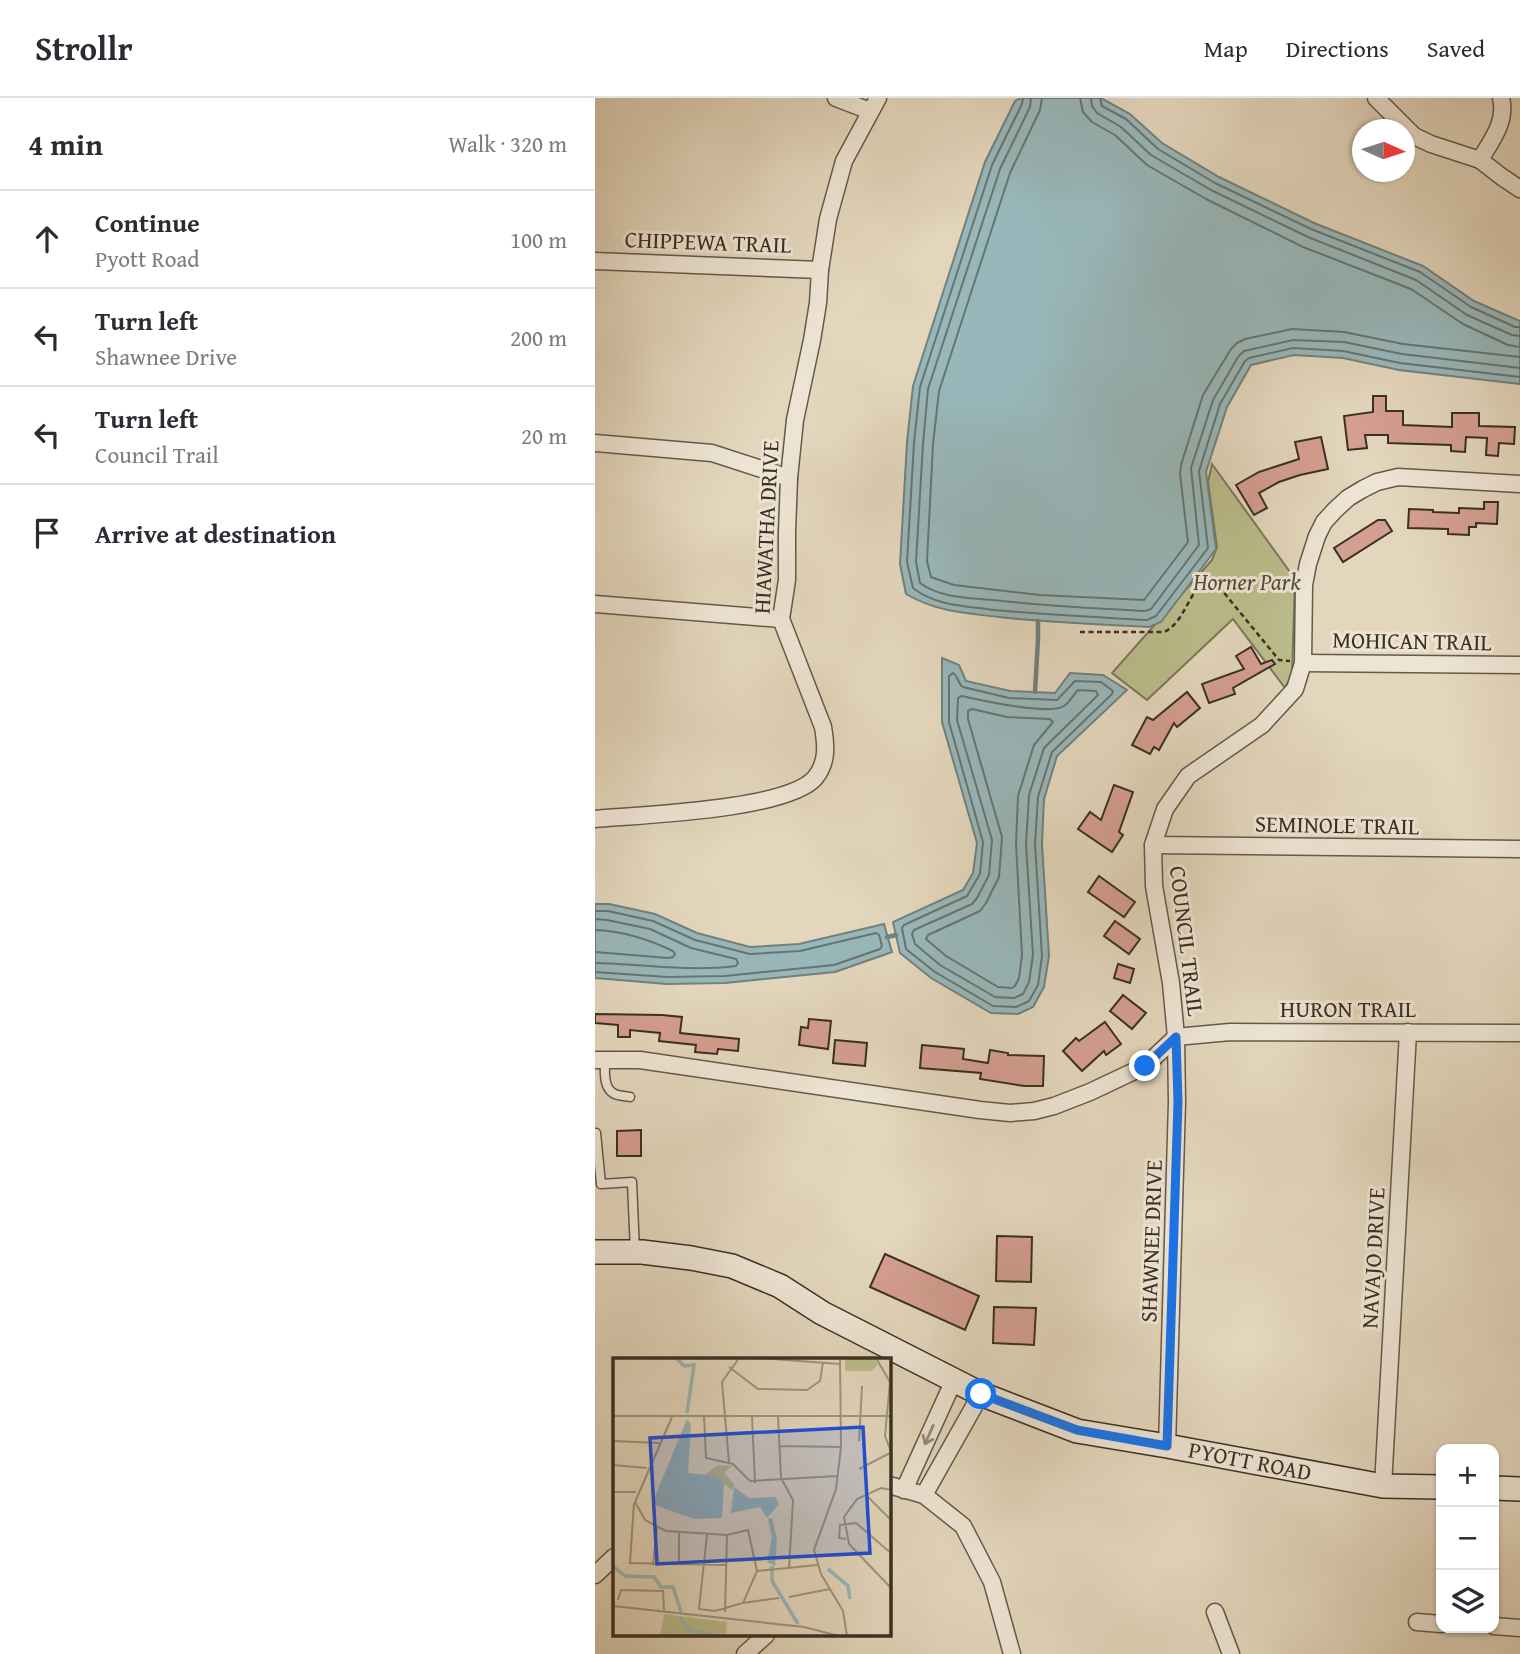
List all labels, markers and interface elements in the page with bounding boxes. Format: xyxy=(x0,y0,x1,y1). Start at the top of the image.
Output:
text: Strollr xyxy=(35,24,133,72)
text: Map xyxy=(1204,31,1248,66)
text: Directions xyxy=(1286,31,1389,66)
text: Saved xyxy=(1427,31,1485,66)
north arrow xyxy=(1352,119,1415,182)
text: 4 min xyxy=(28,122,103,166)
text: Walk · 320 m xyxy=(448,127,567,160)
text: Continue xyxy=(95,203,200,242)
icon: ahead xyxy=(28,220,66,258)
street label: CHIPPEWA TRAIL xyxy=(624,222,792,261)
text: 100 m xyxy=(510,223,567,256)
text: Pyott Road xyxy=(95,242,200,275)
text: Turn left xyxy=(95,301,198,340)
icon: left xyxy=(28,318,66,356)
text: 200 m xyxy=(510,321,567,354)
text: Shawnee Drive xyxy=(95,340,237,373)
text: Turn left xyxy=(95,399,198,438)
icon: left xyxy=(28,416,66,454)
text: 20 m xyxy=(521,419,567,452)
text: Council Trail xyxy=(95,438,219,471)
street label: HIAWATHA DRIVE xyxy=(744,439,787,615)
icon: arrive xyxy=(28,514,66,552)
text: Arrive at destination xyxy=(95,514,336,553)
park label: Horner Park xyxy=(1192,565,1301,598)
street label: MOHICAN TRAIL xyxy=(1332,623,1492,658)
street label: SEMINOLE TRAIL xyxy=(1255,807,1419,842)
street label: COUNCIL TRAIL xyxy=(1162,864,1213,1018)
street label: HURON TRAIL xyxy=(1280,992,1416,1025)
route end xyxy=(1129,1050,1160,1081)
street label: SHAWNEE DRIVE xyxy=(1131,1159,1170,1323)
street label: NAVAJO DRIVE xyxy=(1352,1187,1393,1329)
inset map xyxy=(613,1358,891,1636)
route start xyxy=(965,1378,996,1409)
one-way arrow xyxy=(922,1423,935,1445)
street label: PYOTT ROAD xyxy=(1186,1432,1314,1489)
map controls xyxy=(1436,1444,1499,1633)
button: + xyxy=(1436,1444,1499,1507)
button: − xyxy=(1436,1507,1499,1570)
button: layers xyxy=(1436,1570,1499,1633)

